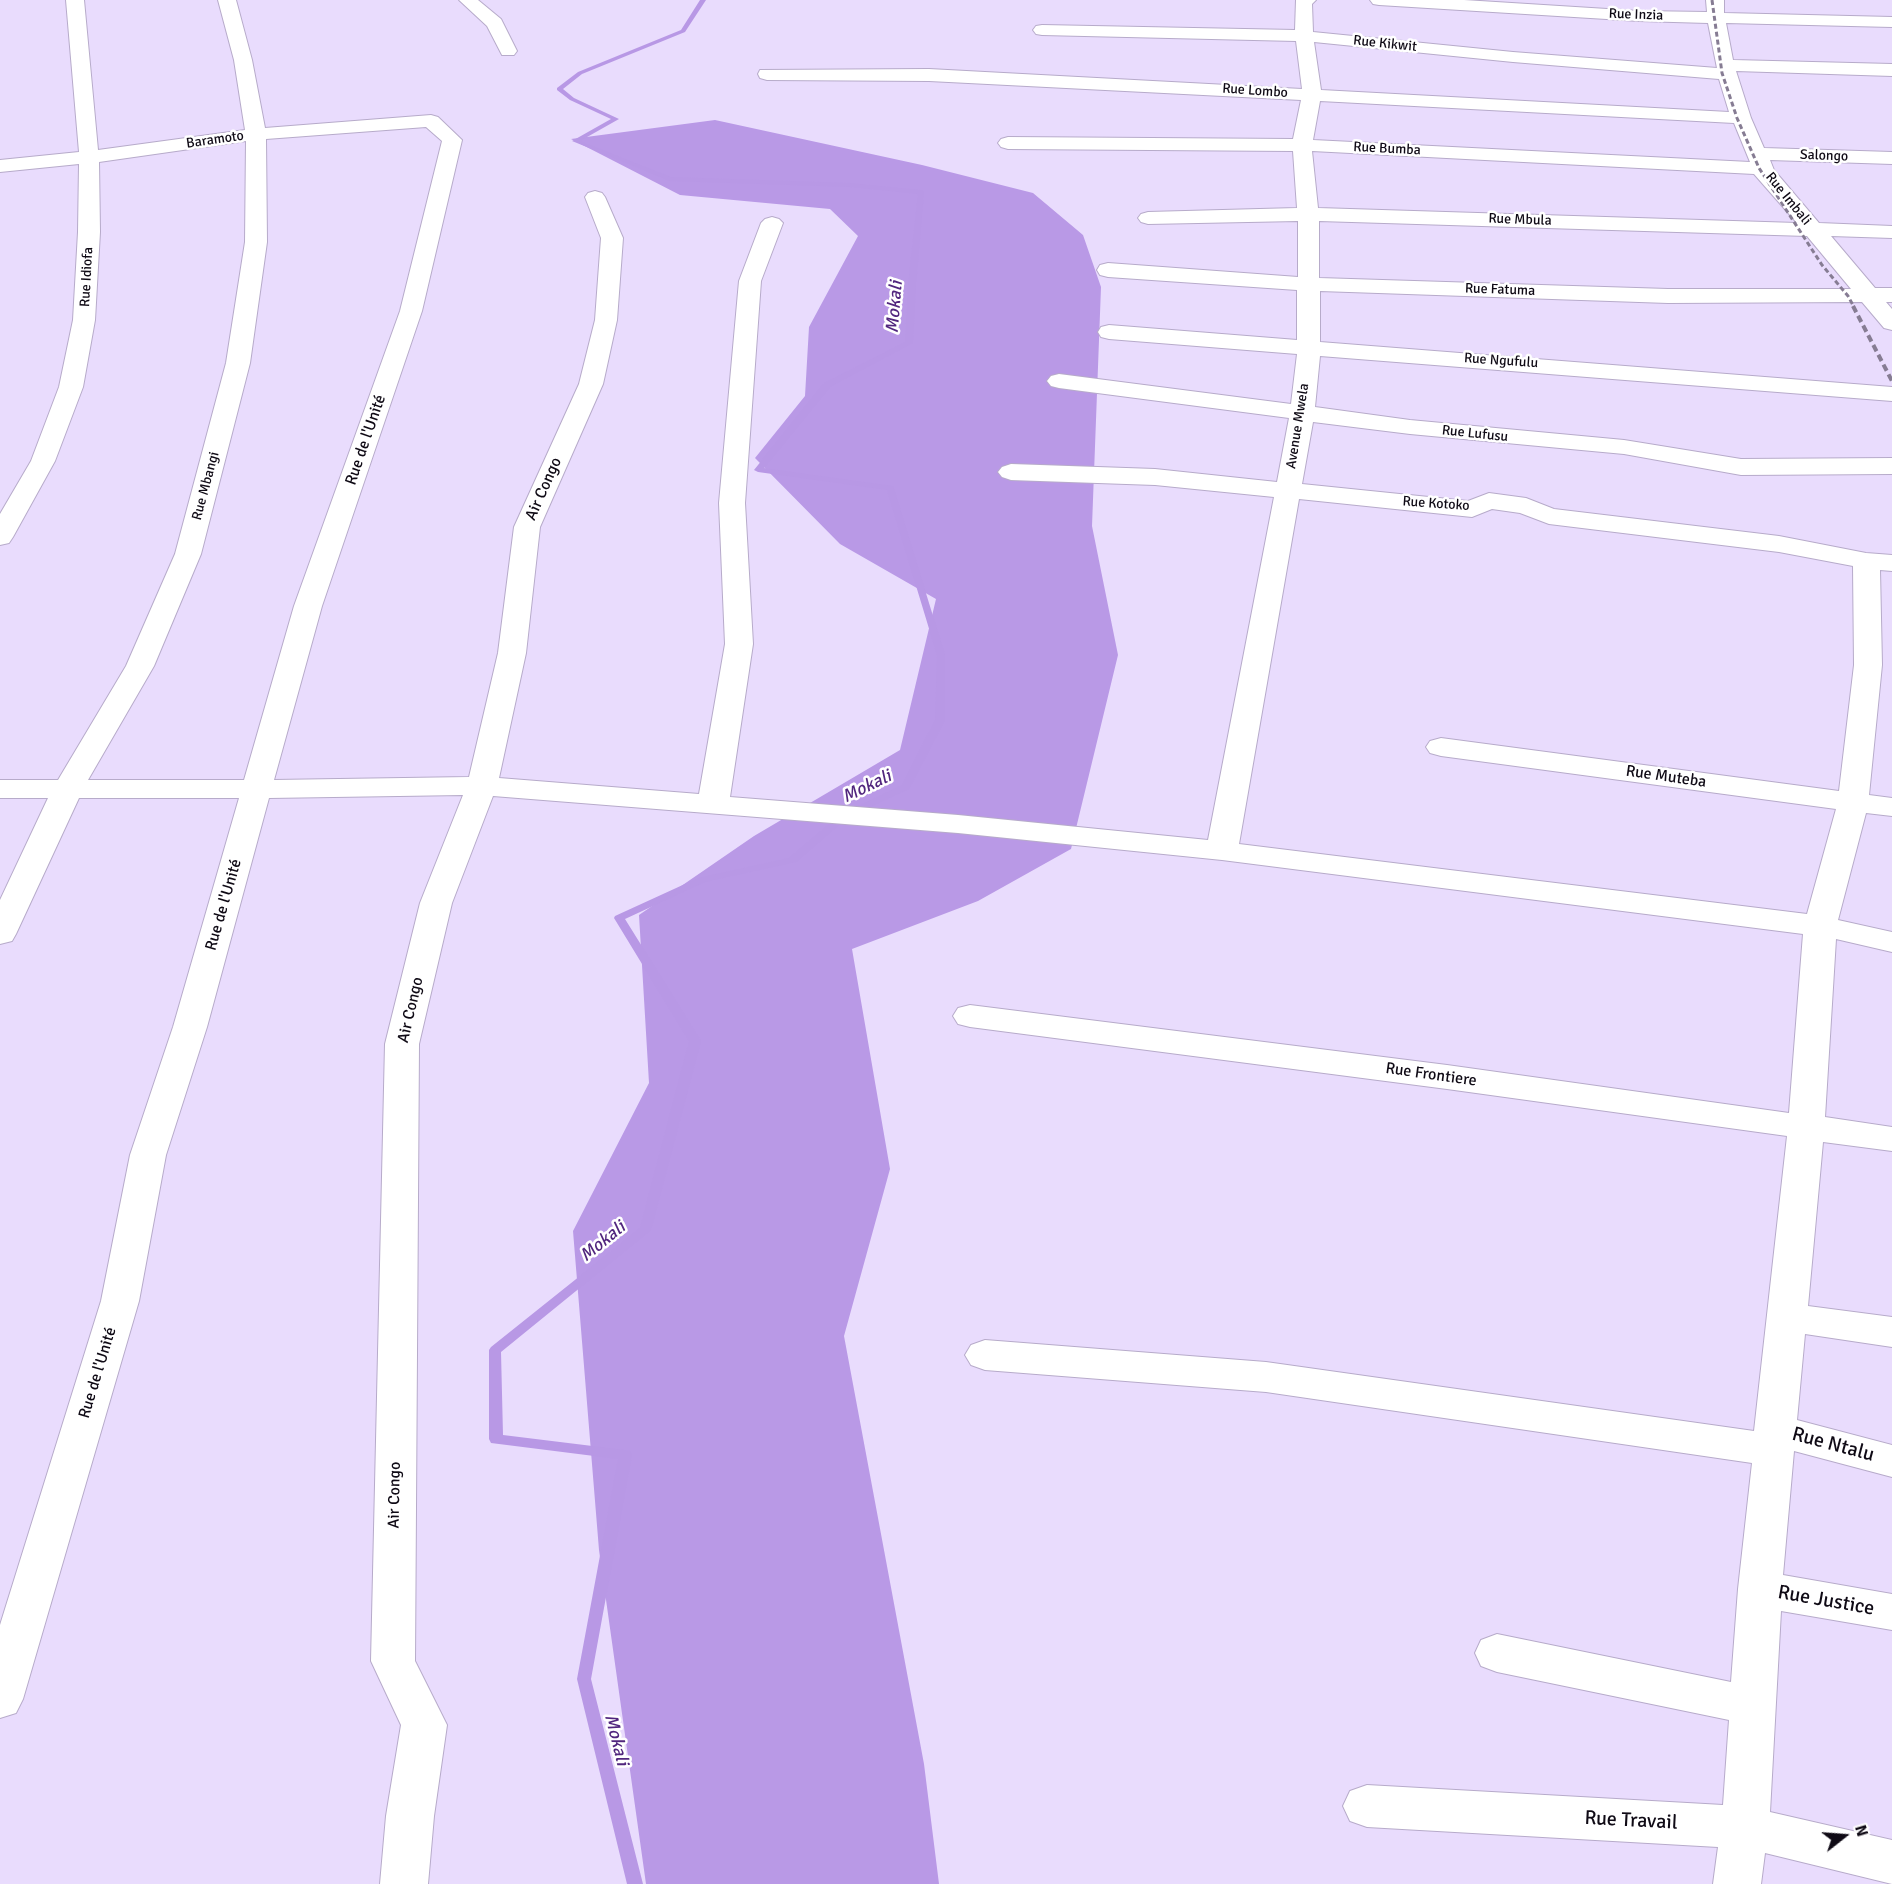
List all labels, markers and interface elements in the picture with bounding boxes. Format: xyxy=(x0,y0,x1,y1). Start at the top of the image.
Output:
street label: Rue Inzia xyxy=(1608,6,1664,24)
street label: Rue Kikwit xyxy=(1352,32,1418,56)
street label: Rue Lombo xyxy=(1222,80,1288,102)
street label: Baramoto xyxy=(185,128,245,152)
street label: Rue Bumba xyxy=(1353,139,1421,159)
street label: Salongo xyxy=(1800,147,1848,165)
street label: Rue Imbali xyxy=(1762,169,1814,229)
street label: Rue Mbula xyxy=(1488,210,1552,230)
street label: Rue Idiofa xyxy=(77,247,97,307)
water label: Mokali xyxy=(882,280,908,334)
street label: Rue Fatuma xyxy=(1465,280,1535,300)
street label: Rue Ngufulu xyxy=(1463,350,1539,372)
street label: Avenue Mwela xyxy=(1283,382,1313,470)
street label: Rue de l'Unité xyxy=(342,392,390,488)
street label: Rue Lufusu xyxy=(1441,422,1509,446)
street label: Rue Mbangi xyxy=(189,450,223,522)
street label: Air Congo xyxy=(522,455,566,523)
street label: Rue Kotoko xyxy=(1402,493,1470,515)
street label: Rue Muteba xyxy=(1624,762,1708,792)
water label: Mokali xyxy=(839,766,895,808)
street label: Rue de l'Unité xyxy=(202,857,246,953)
street label: Air Congo xyxy=(394,975,428,1045)
street label: Rue Frontiere xyxy=(1384,1059,1478,1091)
water label: Mokali xyxy=(576,1217,630,1267)
street label: Rue de l'Unité xyxy=(75,1325,121,1421)
street label: Rue Ntalu xyxy=(1789,1423,1877,1467)
street label: Air Congo xyxy=(385,1461,405,1529)
street label: Rue Justice xyxy=(1776,1581,1876,1621)
water label: Mokali xyxy=(599,1712,633,1768)
north arrow xyxy=(1814,1806,1874,1866)
street label: Rue Travail xyxy=(1584,1807,1678,1835)
text: N xyxy=(1850,1822,1872,1839)

